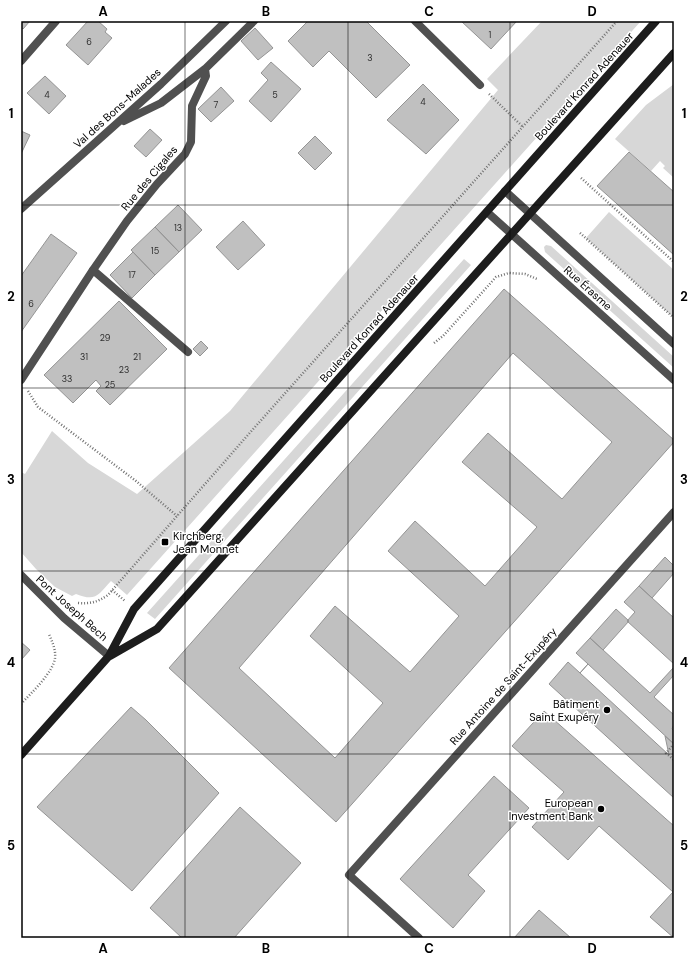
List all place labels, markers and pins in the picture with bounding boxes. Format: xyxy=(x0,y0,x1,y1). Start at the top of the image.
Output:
place label: Kirchberg, Jean Monnet xyxy=(173,529,239,556)
marker: Kirchberg, Jean Monnet xyxy=(160,537,170,547)
place label: Bâtiment Saint Exupéry xyxy=(529,697,599,724)
marker: Bâtiment Saint Exupéry xyxy=(602,705,612,715)
place label: European Investment Bank xyxy=(509,796,593,823)
marker: European Investment Bank xyxy=(596,804,606,814)

